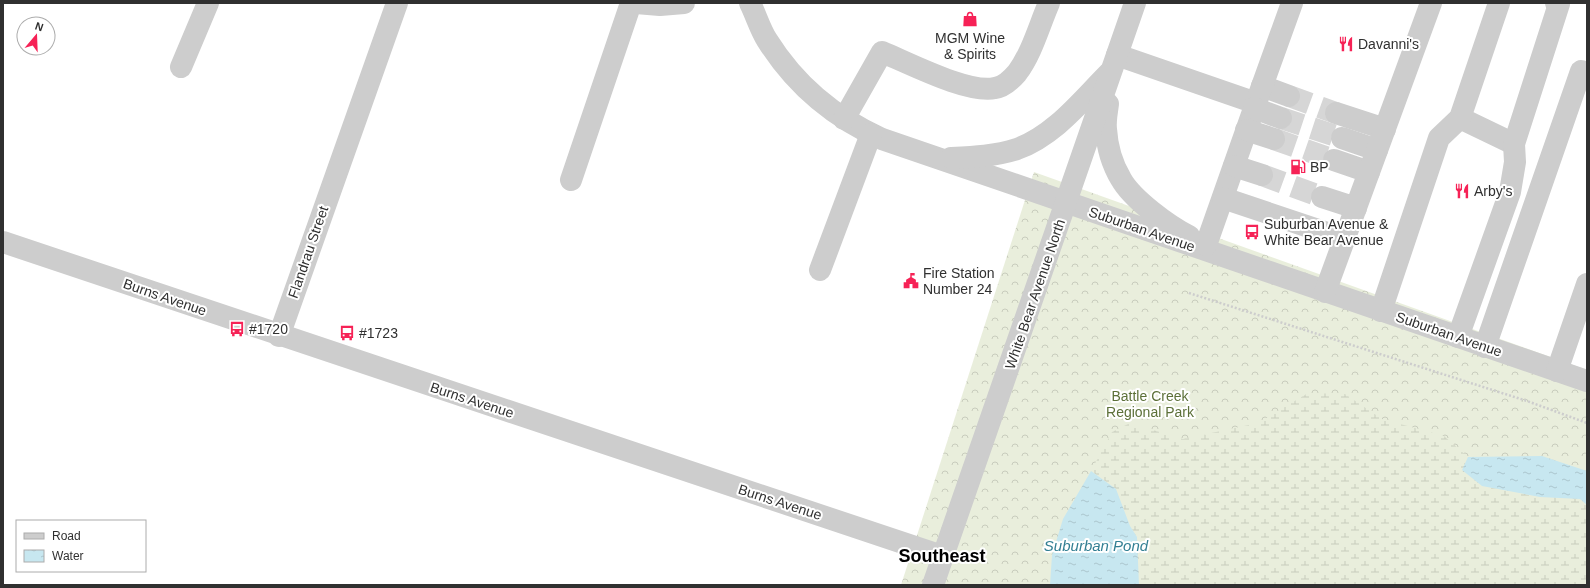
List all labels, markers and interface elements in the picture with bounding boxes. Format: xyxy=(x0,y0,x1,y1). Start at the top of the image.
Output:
shop icon: MGM Wine & Spirits xyxy=(961,10,979,28)
north arrow xyxy=(16,16,56,56)
text: N xyxy=(34,20,45,34)
place label: MGM Wine & Spirits xyxy=(935,30,1005,62)
restaurant icon: Davanni's xyxy=(1337,35,1355,53)
place label: Davanni's xyxy=(1358,36,1419,52)
fuel station icon: BP xyxy=(1289,158,1307,176)
place label: BP xyxy=(1310,159,1329,175)
restaurant icon: Arby's xyxy=(1453,182,1471,200)
place label: Arby's xyxy=(1474,183,1512,199)
street label: Suburban Avenue xyxy=(1087,203,1197,255)
street label: Flandrau Street xyxy=(285,204,331,300)
place label: Suburban Avenue & White Bear Avenue xyxy=(1264,216,1389,248)
street label: White Bear Avenue North xyxy=(1002,217,1068,371)
bus stop icon: Suburban Avenue & White Bear Avenue xyxy=(1243,223,1261,241)
place label: Fire Station Number 24 xyxy=(923,265,995,297)
public building icon: Fire Station Number 24 xyxy=(902,272,920,290)
street label: Burns Avenue xyxy=(121,275,209,319)
street label: Suburban Avenue xyxy=(1394,308,1504,360)
bus stop icon: #1720 xyxy=(228,320,246,338)
place label: #1720 xyxy=(249,321,288,337)
bus stop icon: #1723 xyxy=(338,324,356,342)
place label: #1723 xyxy=(359,325,398,341)
street label: Burns Avenue xyxy=(428,379,516,421)
park label: Battle Creek Regional Park xyxy=(1106,388,1195,420)
street label: Burns Avenue xyxy=(736,481,824,523)
legend xyxy=(16,520,146,572)
text: Road xyxy=(52,529,81,543)
water label: Suburban Pond xyxy=(1044,537,1149,554)
district label: Southeast xyxy=(898,546,986,566)
text: Water xyxy=(52,549,84,563)

